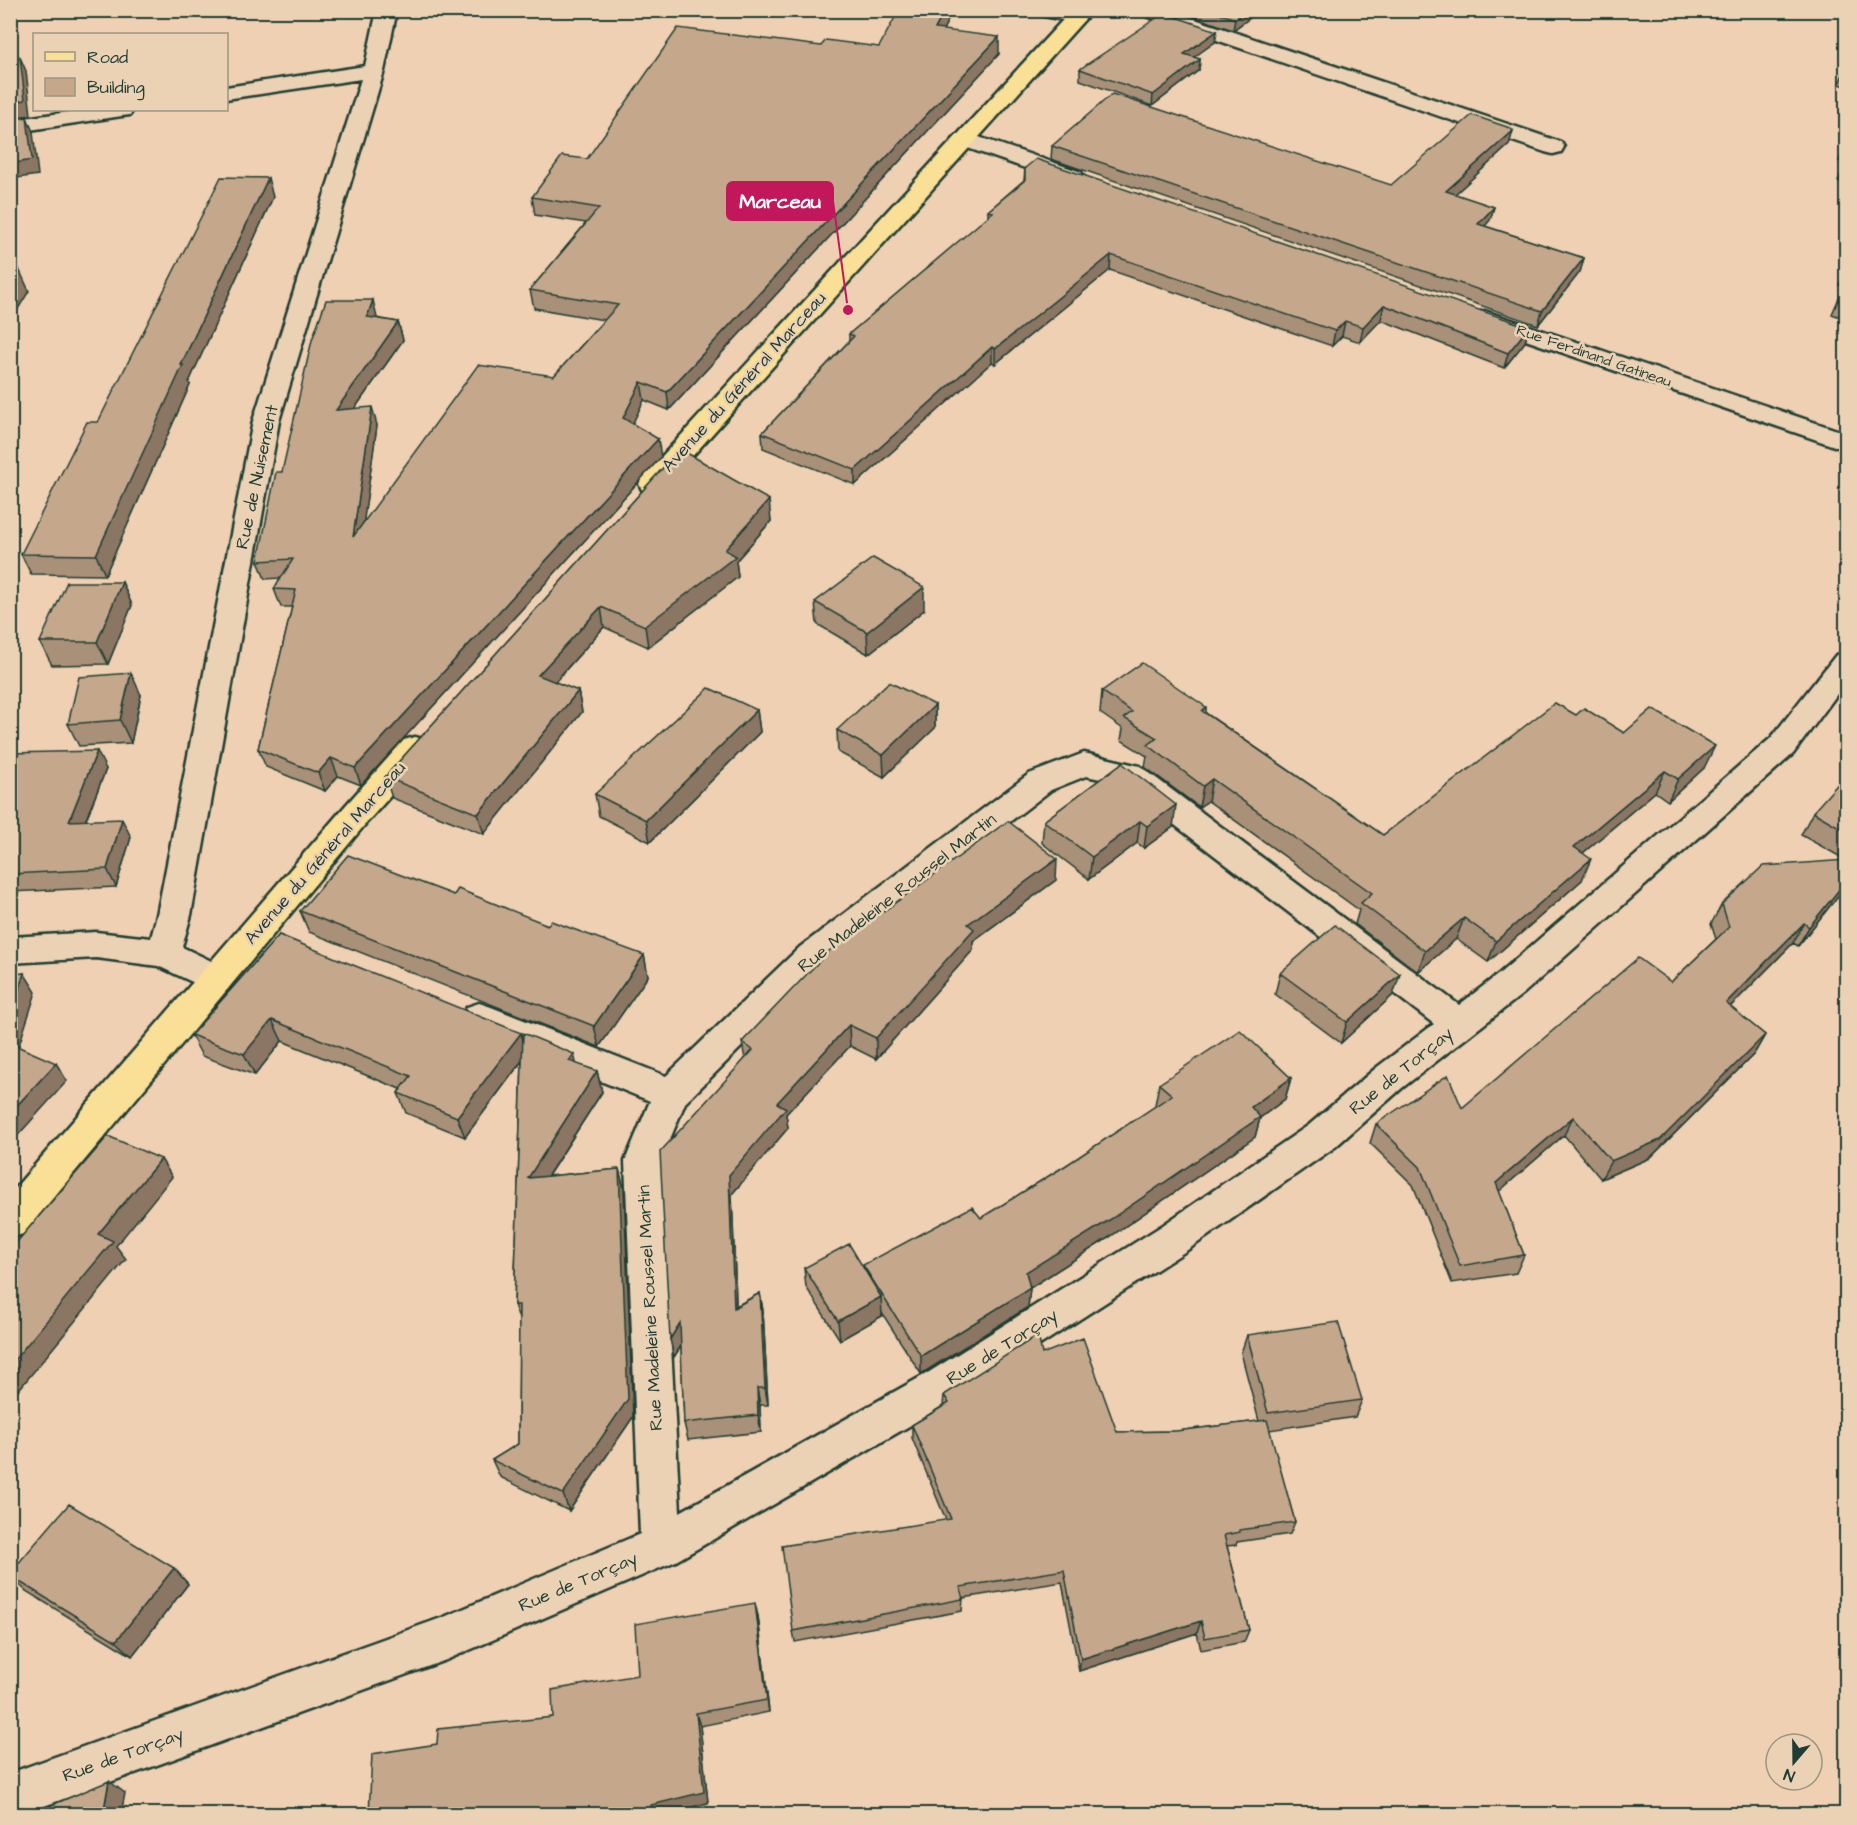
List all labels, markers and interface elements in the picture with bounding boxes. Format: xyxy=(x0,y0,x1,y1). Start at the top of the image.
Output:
legend xyxy=(33,33,228,111)
text: Road xyxy=(87,45,128,70)
text: Building xyxy=(87,75,145,101)
callout: Marceau xyxy=(727,182,833,220)
text: Marceau xyxy=(739,188,821,216)
street label: Avenue du Général Marceau xyxy=(656,286,832,478)
street label: Rue Ferdinand Gatineau xyxy=(1514,320,1675,393)
street label: Rue de Nuisement xyxy=(229,402,285,552)
street label: Avenue du Général Marceau xyxy=(239,756,411,950)
street label: Rue Madeleine Roussel Martin xyxy=(792,807,1002,979)
street label: Rue de Torçay xyxy=(1344,1021,1459,1121)
street label: Rue Madeleine Roussel Martin xyxy=(631,1184,669,1432)
street label: Rue de Torçay xyxy=(942,1303,1063,1392)
street label: Rue de Torçay xyxy=(515,1546,642,1619)
street label: Rue de Torçay xyxy=(59,1722,187,1789)
north arrow xyxy=(1764,1732,1824,1792)
text: N xyxy=(1781,1763,1798,1787)

